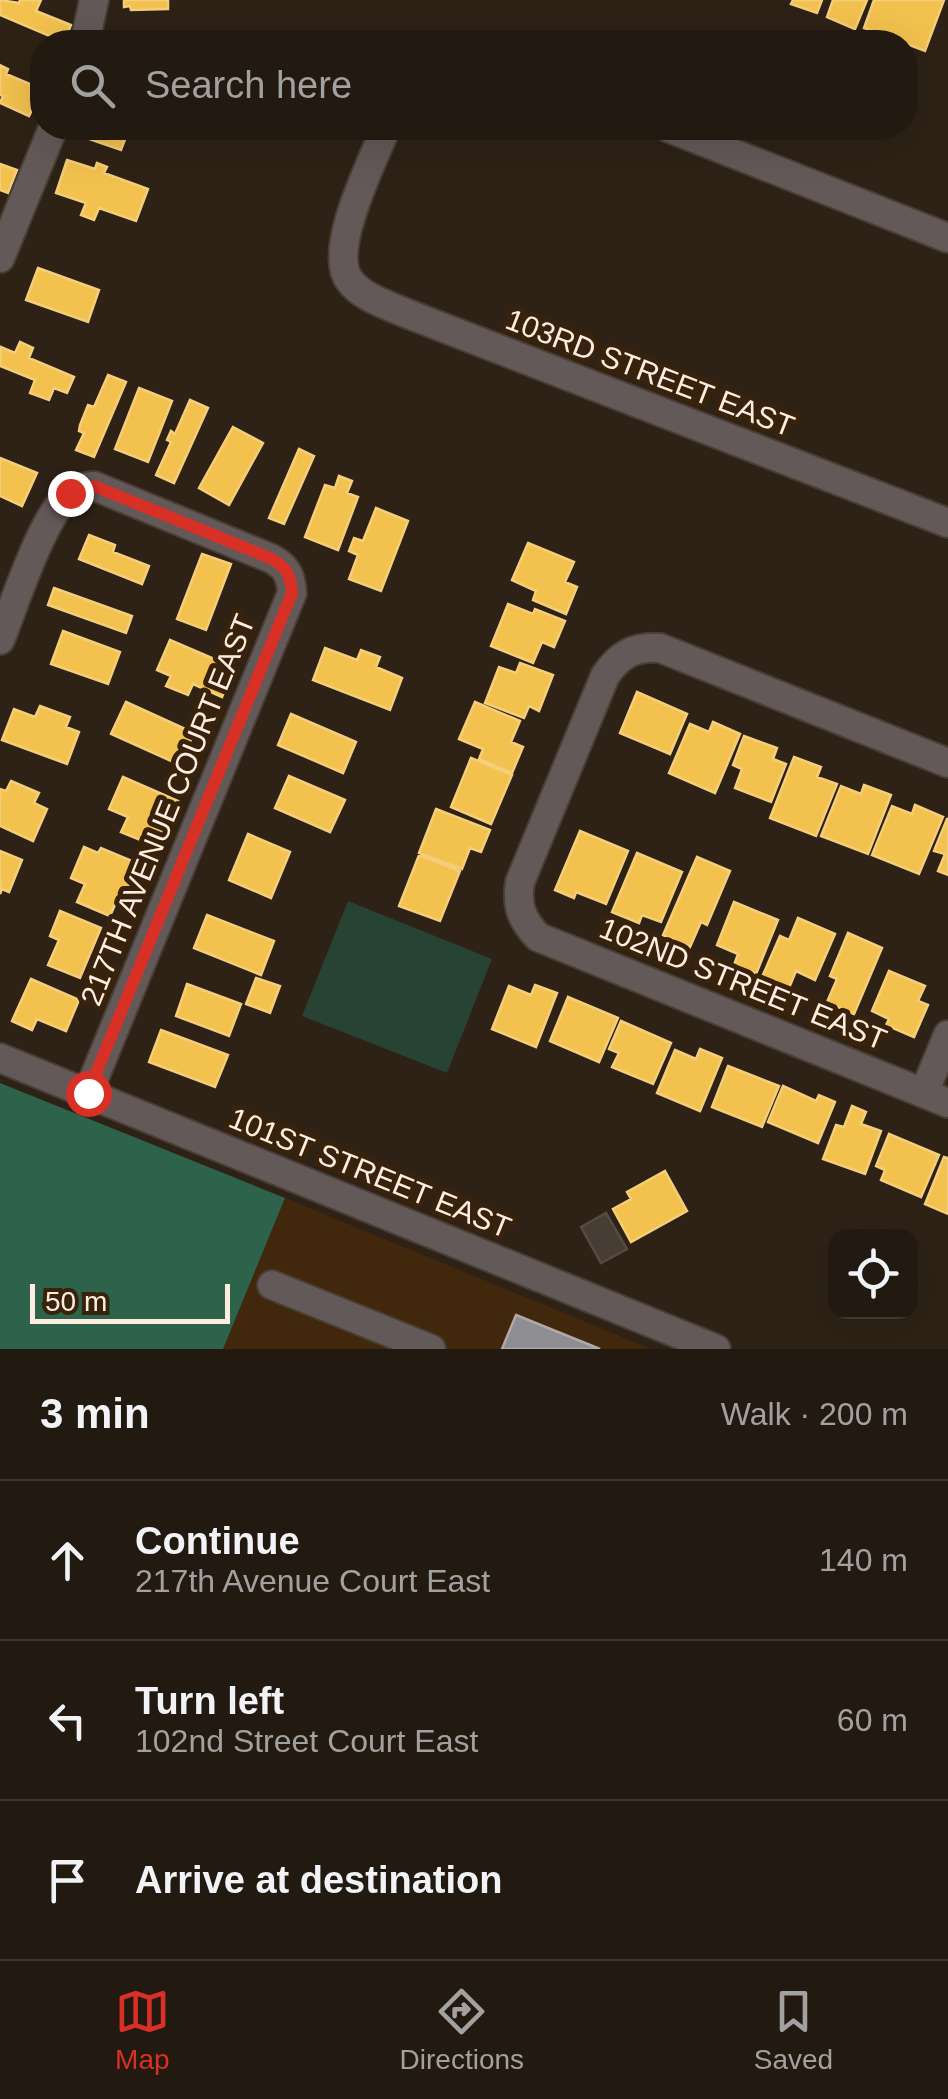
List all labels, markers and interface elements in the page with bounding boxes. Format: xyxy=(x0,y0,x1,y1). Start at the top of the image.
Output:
search box xyxy=(30,30,918,140)
icon: search xyxy=(65,58,120,113)
text: Search here xyxy=(145,64,352,106)
street label: 103RD STREET EAST xyxy=(501,302,799,443)
route end xyxy=(48,471,94,517)
street label: 217TH AVENUE COURT EAST xyxy=(74,610,261,1010)
street label: 102ND STREET EAST xyxy=(595,911,891,1056)
route start xyxy=(66,1071,112,1117)
street label: 101ST STREET EAST xyxy=(225,1101,516,1244)
map controls xyxy=(828,1229,918,1319)
button: locate xyxy=(828,1229,918,1319)
scale bar xyxy=(30,1279,230,1324)
text: 50 m xyxy=(45,1286,107,1317)
text: 3 min xyxy=(40,1390,150,1437)
text: Walk · 200 m xyxy=(721,1396,908,1432)
text: Continue xyxy=(135,1520,300,1562)
icon: ahead xyxy=(40,1533,95,1588)
text: 140 m xyxy=(819,1542,908,1578)
text: 217th Avenue Court East xyxy=(135,1563,490,1599)
text: Turn left xyxy=(135,1680,284,1722)
icon: left xyxy=(40,1693,95,1748)
text: 60 m xyxy=(837,1702,908,1738)
text: 102nd Street Court East xyxy=(135,1723,478,1759)
icon: arrive xyxy=(40,1853,95,1908)
text: Arrive at destination xyxy=(135,1859,502,1901)
tab: Map xyxy=(115,1984,170,2076)
tab: Directions xyxy=(400,1984,524,2076)
tab: Saved xyxy=(754,1984,833,2076)

